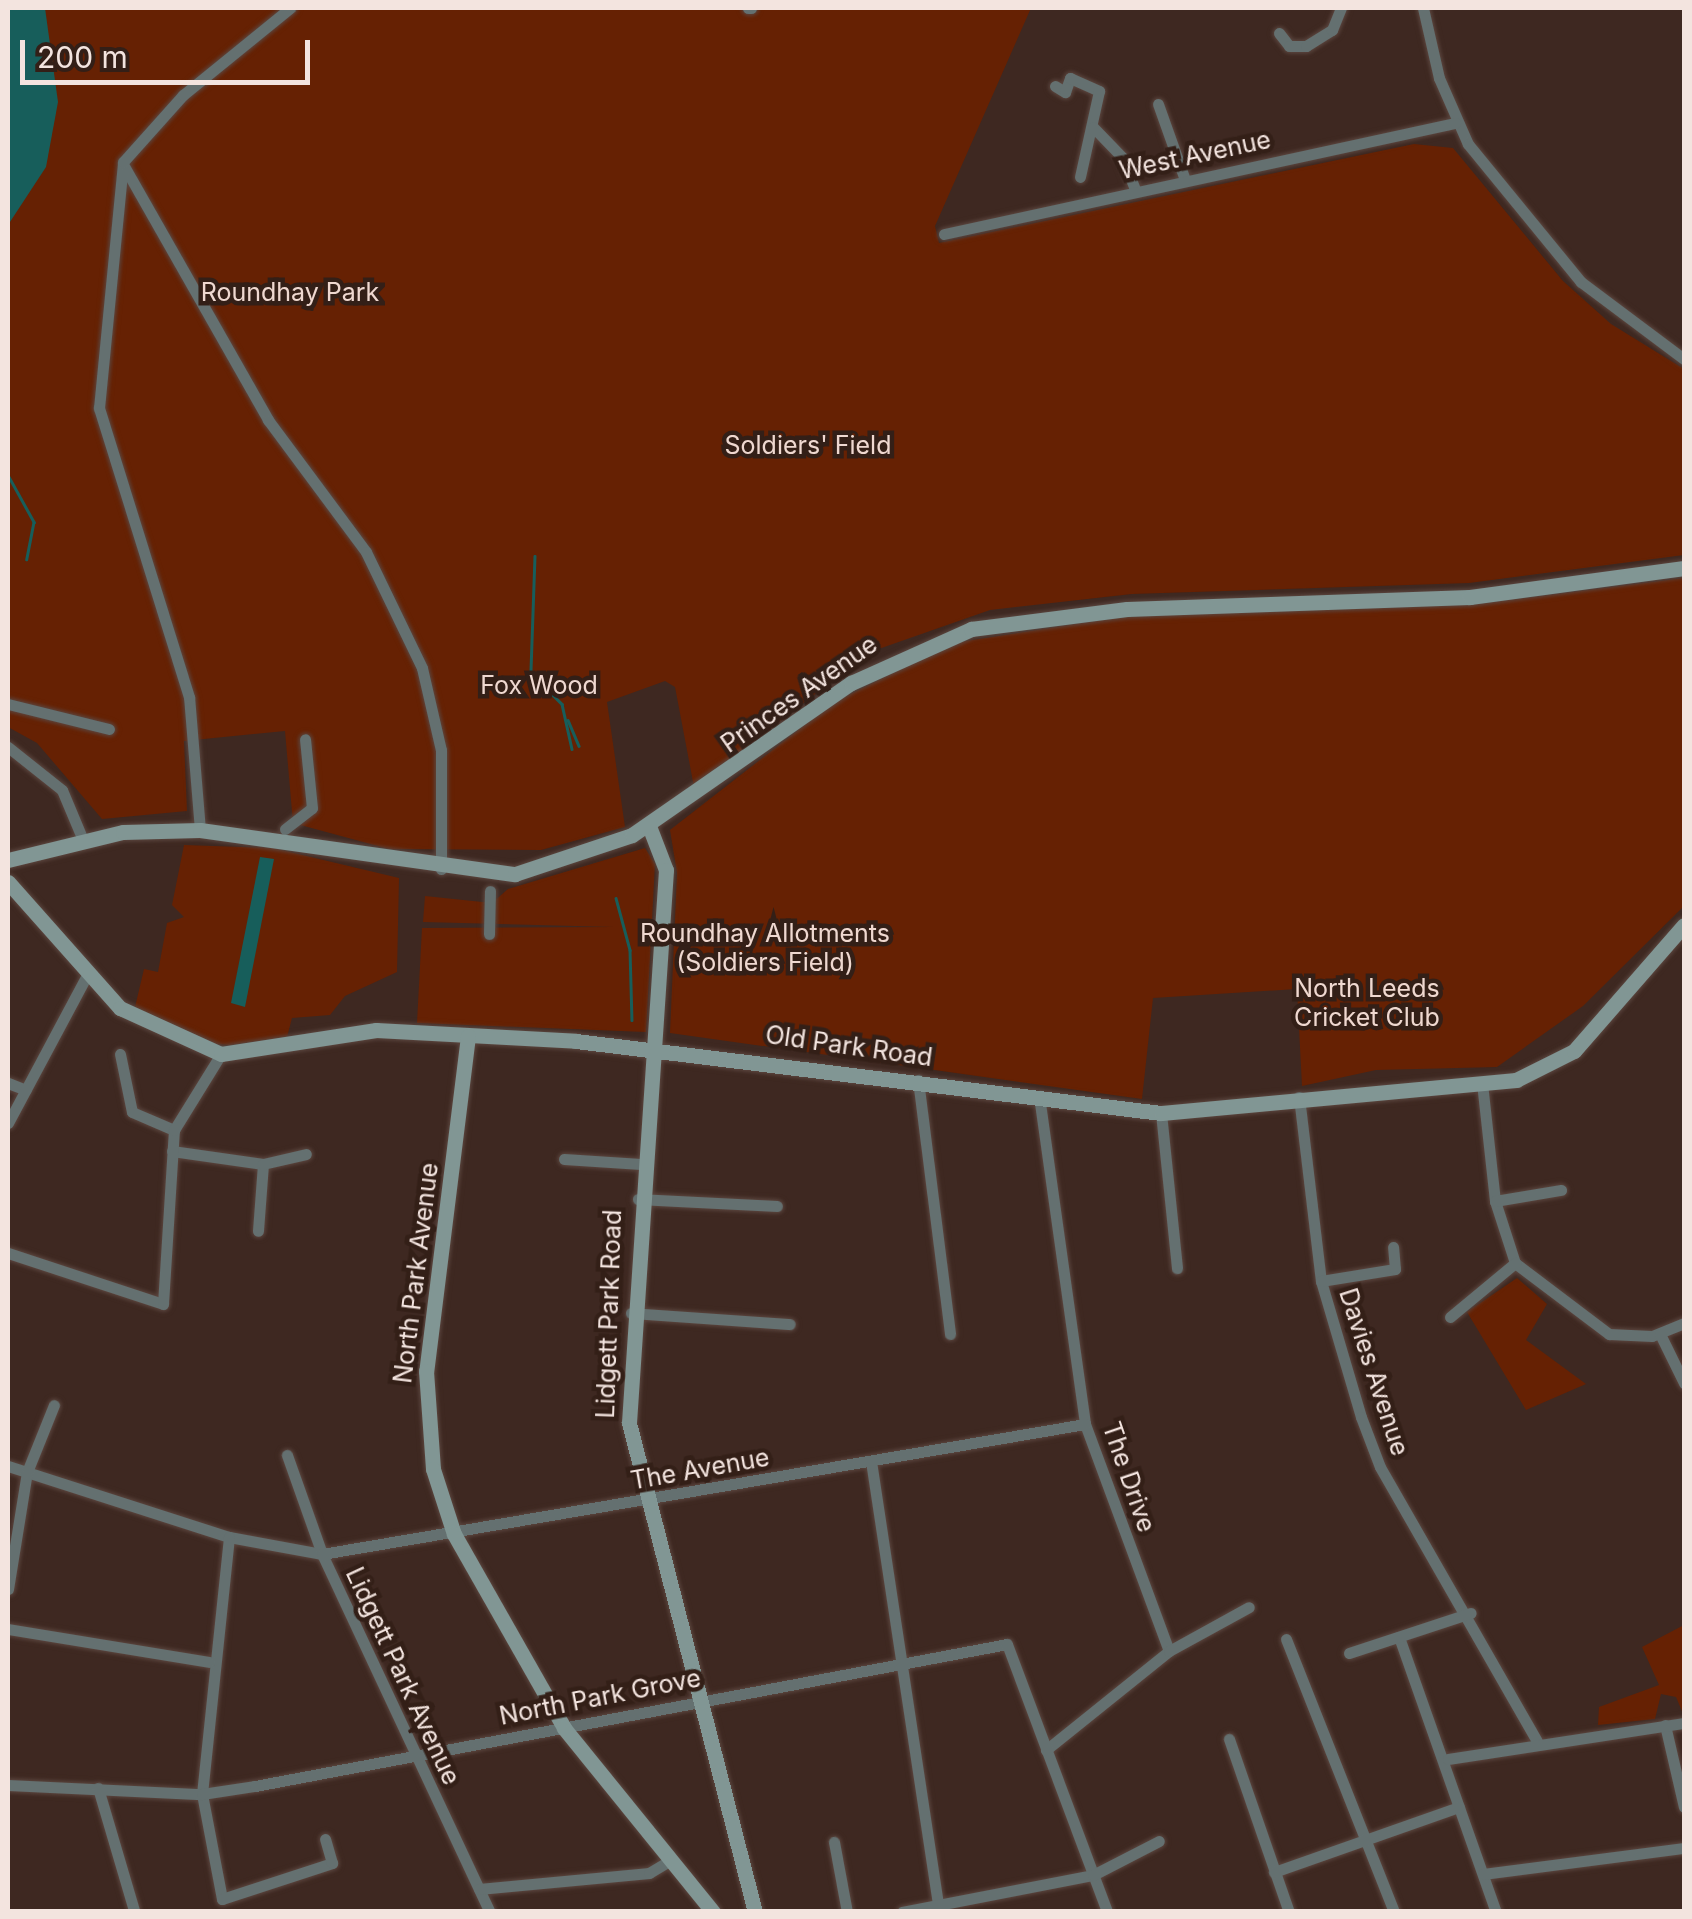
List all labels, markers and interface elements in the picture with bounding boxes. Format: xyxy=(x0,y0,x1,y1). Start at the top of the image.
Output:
scale bar xyxy=(25,20,315,82)
text: 200 m xyxy=(37,39,128,75)
street label: West Avenue xyxy=(1116,124,1274,186)
park label: Roundhay Park xyxy=(201,277,379,307)
park label: Soldiers' Field xyxy=(725,430,891,460)
street label: Princes Avenue xyxy=(715,629,883,759)
park label: Fox Wood xyxy=(480,670,598,700)
park label: Roundhay Allotments (Soldiers Field) xyxy=(640,919,890,978)
park label: North Leeds Cricket Club xyxy=(1294,974,1440,1033)
street label: Old Park Road xyxy=(764,1019,934,1073)
street label: North Park Avenue xyxy=(388,1161,444,1385)
street label: Lidgett Park Road xyxy=(590,1209,628,1419)
street label: Davies Avenue xyxy=(1333,1284,1415,1460)
street label: The Drive xyxy=(1096,1418,1162,1536)
street label: The Avenue xyxy=(628,1442,772,1496)
street label: Lidgett Park Avenue xyxy=(339,1562,467,1790)
street label: North Park Grove xyxy=(497,1663,703,1731)

